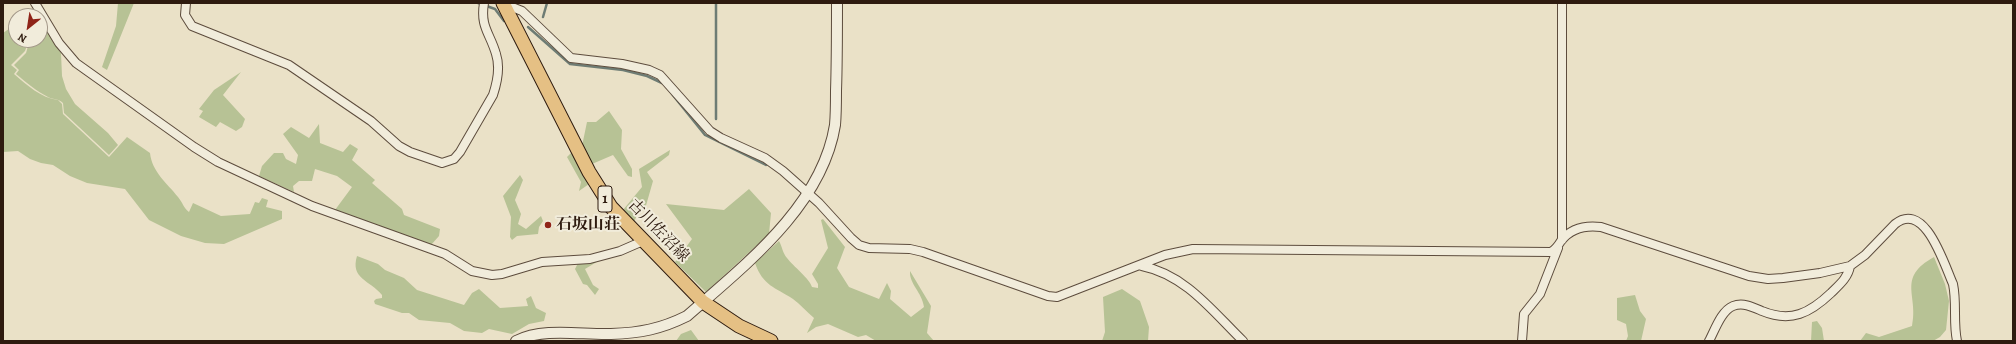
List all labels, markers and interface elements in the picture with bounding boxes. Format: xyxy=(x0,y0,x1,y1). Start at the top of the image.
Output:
north arrow xyxy=(8,8,48,48)
text: N xyxy=(15,29,29,46)
road number: 1 xyxy=(598,186,612,212)
street label: 古川佐沼線 xyxy=(623,196,693,266)
place label: 石坂山荘 xyxy=(556,215,620,235)
marker: 石坂山荘 xyxy=(543,220,553,230)

